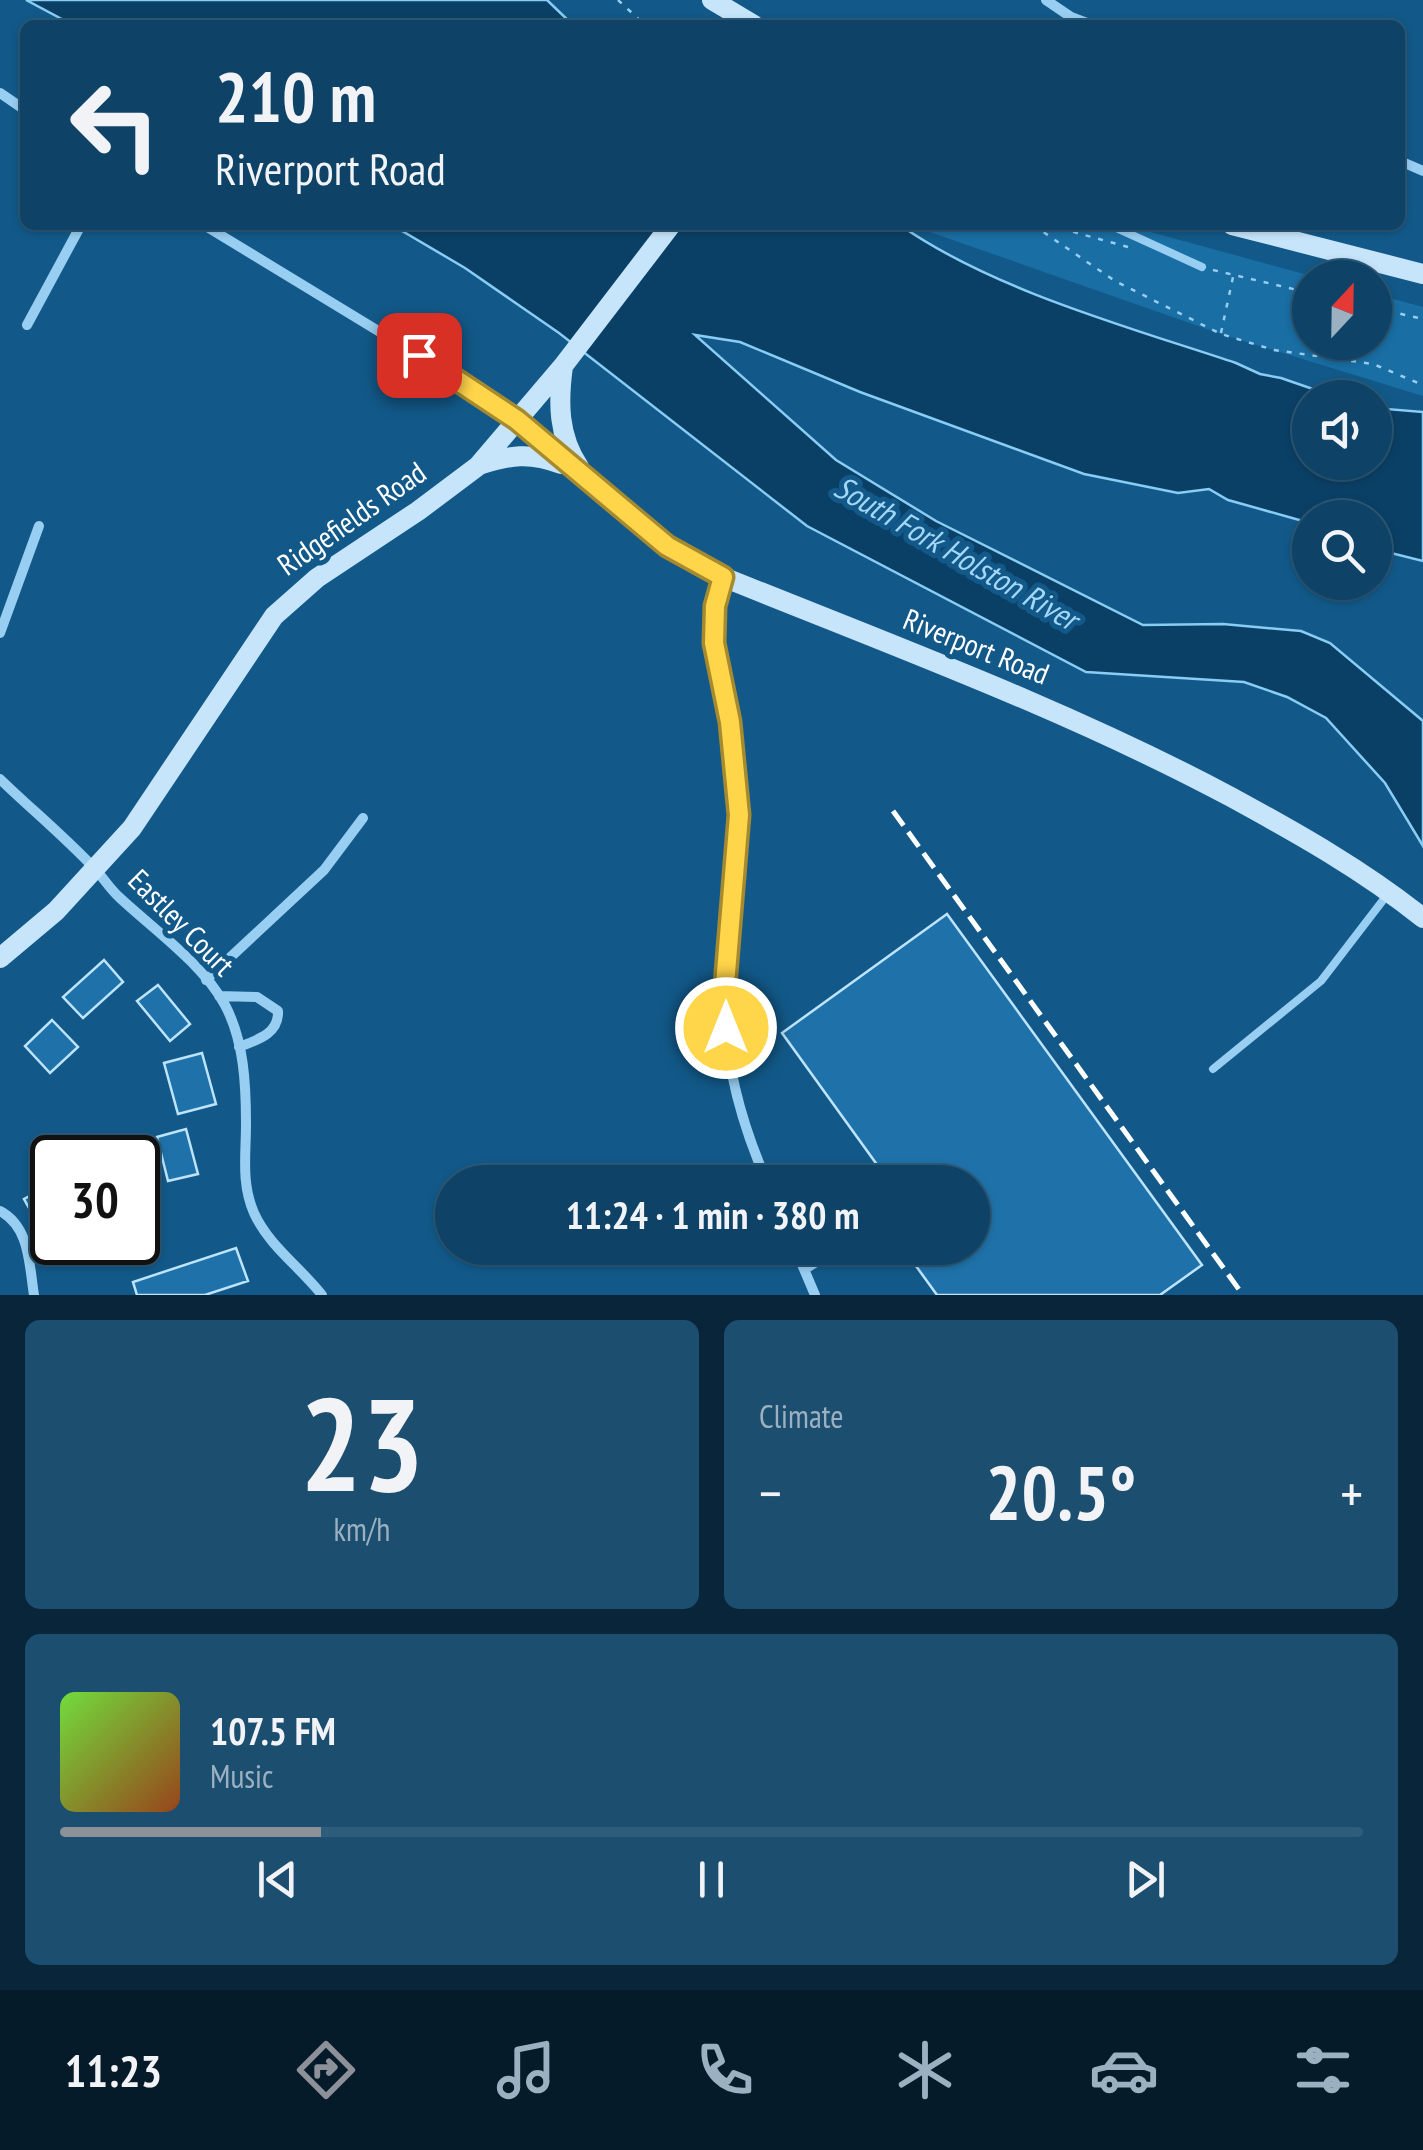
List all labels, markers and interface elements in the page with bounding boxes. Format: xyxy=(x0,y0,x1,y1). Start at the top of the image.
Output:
text: 210 m xyxy=(215,51,376,141)
icon: left xyxy=(50,60,180,190)
text: Riverport Road xyxy=(215,139,446,197)
north arrow xyxy=(1292,260,1392,360)
map controls xyxy=(1292,260,1392,600)
pin xyxy=(377,313,462,398)
icon: arrive xyxy=(392,328,447,383)
button: sound xyxy=(1292,380,1392,480)
street label: Ridgefields Road xyxy=(269,452,433,583)
water label: South Fork Holston River xyxy=(827,465,1090,641)
button: search xyxy=(1292,500,1392,600)
street label: Riverport Road xyxy=(898,599,1055,693)
street label: Eastley Court xyxy=(121,860,244,984)
position arrow xyxy=(674,976,778,1080)
speed limit sign: 30 xyxy=(30,1135,160,1265)
text: 11:24 · 1 min · 380 m xyxy=(566,1190,859,1239)
text: 23 xyxy=(300,1359,424,1527)
text: Climate xyxy=(759,1395,843,1437)
text: 20.5° xyxy=(986,1444,1136,1541)
text: − xyxy=(759,1457,782,1528)
text: + xyxy=(1340,1457,1363,1528)
text: km/h xyxy=(334,1508,390,1550)
text: 107.5 FM xyxy=(210,1706,336,1755)
text: Music xyxy=(210,1755,273,1797)
icon: previous xyxy=(250,1852,305,1907)
icon: pause xyxy=(684,1852,739,1907)
icon: next xyxy=(1118,1852,1173,1907)
icon: directions xyxy=(291,2035,361,2105)
icon: music xyxy=(491,2035,561,2105)
icon: phone xyxy=(690,2035,760,2105)
icon: climate xyxy=(890,2035,960,2105)
icon: car xyxy=(1089,2035,1159,2105)
icon: filters xyxy=(1288,2035,1358,2105)
text: 11:23 xyxy=(65,2041,162,2099)

